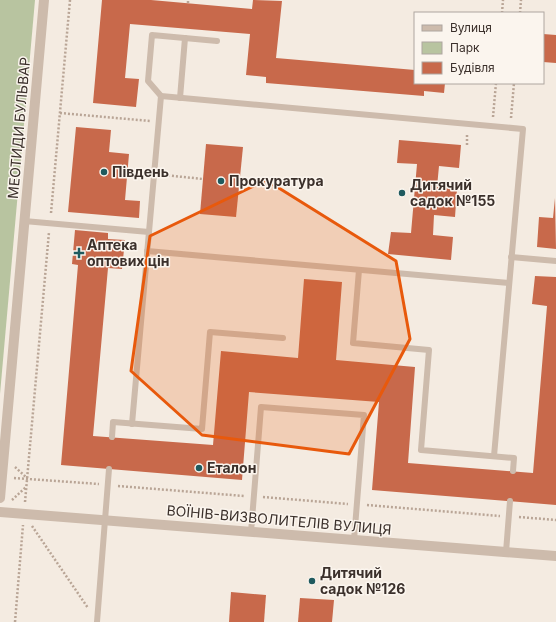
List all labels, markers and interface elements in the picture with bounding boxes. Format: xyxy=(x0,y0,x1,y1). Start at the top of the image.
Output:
legend xyxy=(414,12,544,84)
text: Вулиця xyxy=(450,20,492,35)
text: Парк xyxy=(450,40,480,55)
street label: МЕОТИДИ БУЛЬВАР xyxy=(4,56,33,199)
text: Будівля xyxy=(450,60,495,75)
place label: Південь xyxy=(112,163,169,180)
marker: Південь xyxy=(99,167,109,177)
place label: Прокуратура xyxy=(229,172,324,189)
marker: Прокуратура xyxy=(216,176,226,186)
place label: Дитячий садок №155 xyxy=(410,176,495,209)
marker: Дитячий садок №155 xyxy=(397,188,407,198)
place label: Аптека оптових цін xyxy=(87,236,169,269)
marker: Аптека оптових цін xyxy=(74,248,84,258)
place label: Еталон xyxy=(207,459,256,476)
marker: Еталон xyxy=(194,463,204,473)
street label: ВОЇНІВ-ВИЗВОЛИТЕЛІВ ВУЛИЦЯ xyxy=(166,501,392,538)
place label: Дитячий садок №126 xyxy=(320,564,405,597)
marker: Дитячий садок №126 xyxy=(307,576,317,586)

